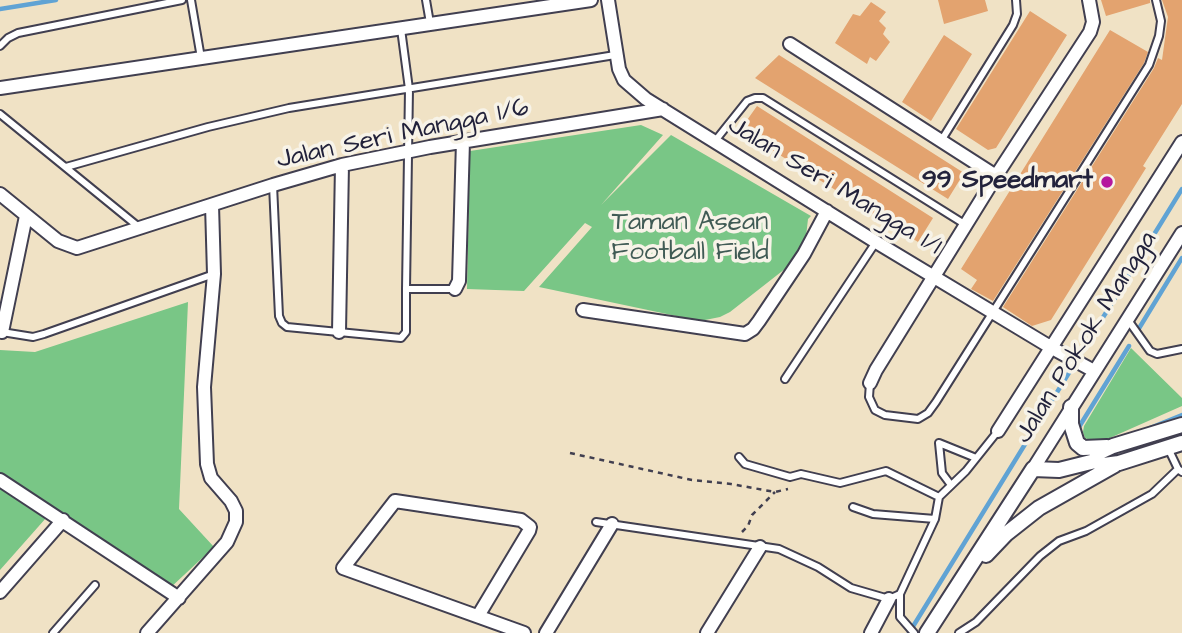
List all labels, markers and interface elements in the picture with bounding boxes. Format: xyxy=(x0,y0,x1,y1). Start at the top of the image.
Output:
street label: Jalan Seri Mangga 1/6 xyxy=(274,93,532,177)
street label: Jalan Seri Mangga 1/1 xyxy=(721,111,947,263)
place label: 99 Speedmart xyxy=(922,166,1093,198)
marker: 99 Speedmart xyxy=(1099,174,1115,190)
park label: Taman Asean Football Field xyxy=(611,208,769,270)
street label: Jalan Pokok Mangga xyxy=(1009,226,1165,450)

